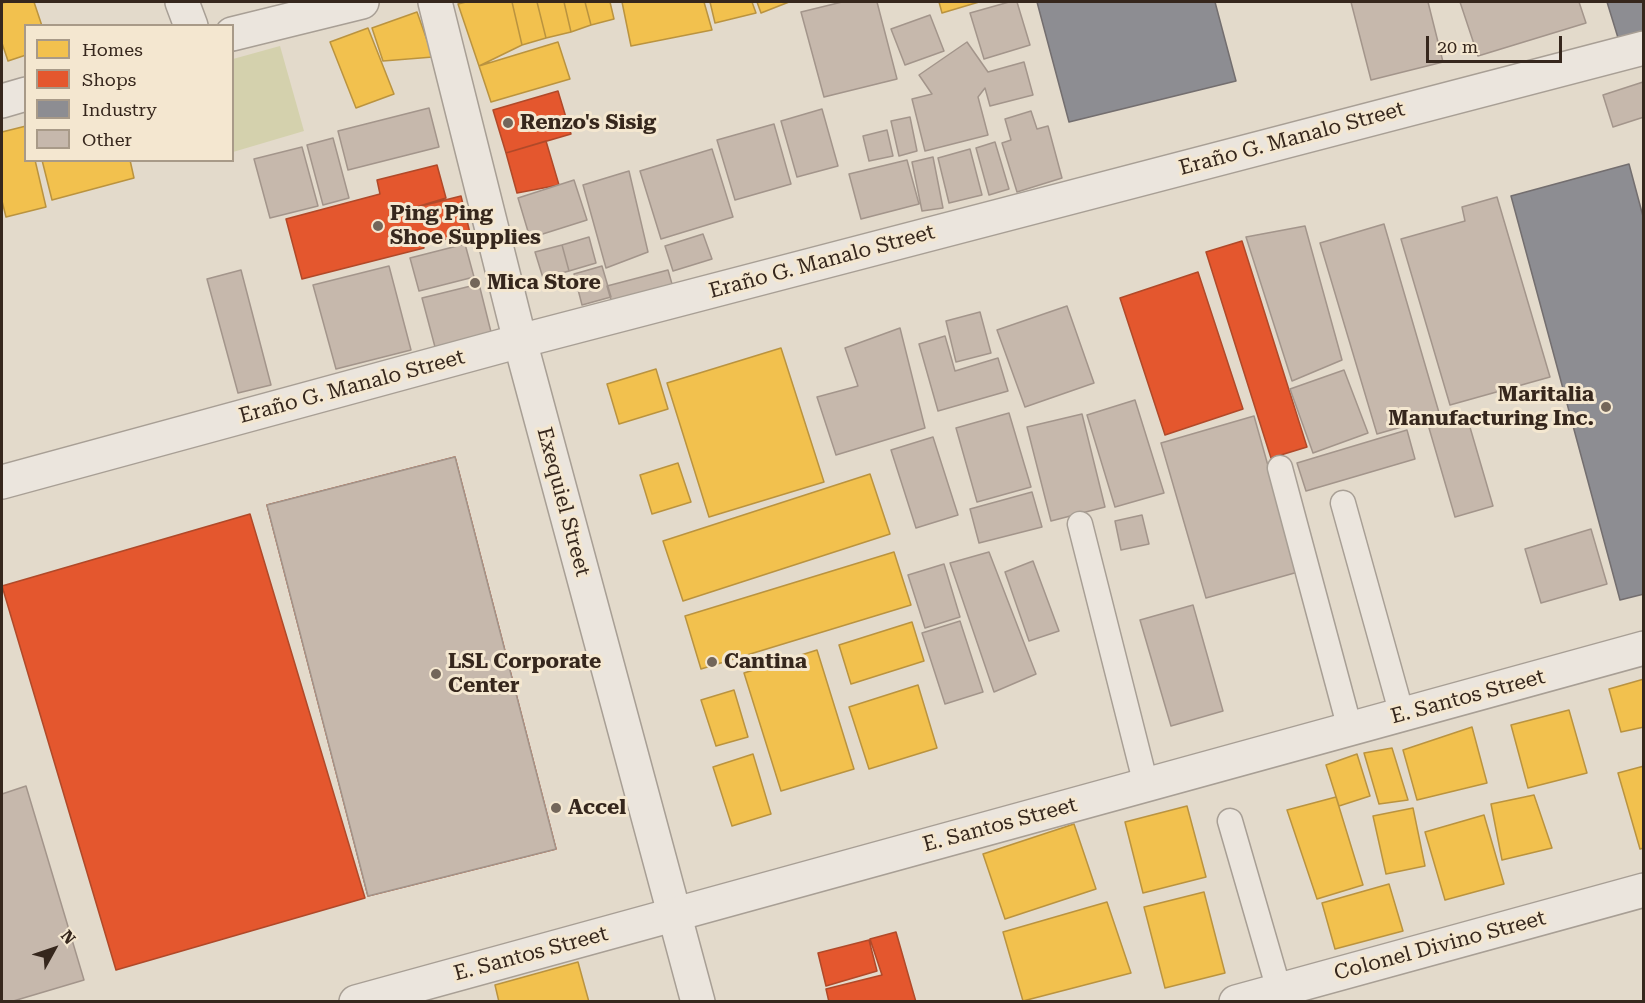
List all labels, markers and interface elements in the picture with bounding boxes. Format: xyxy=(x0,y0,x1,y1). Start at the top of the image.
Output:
legend xyxy=(24,24,234,162)
scale bar xyxy=(1429,24,1566,62)
text: 20 m xyxy=(1437,36,1478,57)
text: Homes xyxy=(82,39,143,60)
text: Shops xyxy=(82,69,136,90)
street label: Eraño G. Manalo Street xyxy=(1177,97,1407,181)
text: Industry xyxy=(82,99,157,120)
place label: Renzo's Sisig xyxy=(520,110,656,136)
marker: Renzo's Sisig xyxy=(501,116,515,130)
text: Other xyxy=(82,129,132,150)
place label: Ping Ping Shoe Supplies xyxy=(390,201,541,251)
marker: Ping Ping Shoe Supplies xyxy=(371,219,385,233)
street label: Eraño G. Manalo Street xyxy=(707,220,937,304)
place label: Mica Store xyxy=(487,270,601,296)
marker: Mica Store xyxy=(468,276,482,290)
street label: Eraño G. Manalo Street xyxy=(237,345,467,429)
place label: Maritalia Manufacturing Inc. xyxy=(1388,382,1594,432)
marker: Maritalia Manufacturing Inc. xyxy=(1599,400,1613,414)
street label: Exequiel Street xyxy=(531,425,595,579)
place label: LSL Corporate Center xyxy=(448,649,601,699)
place label: Cantina xyxy=(724,649,807,675)
marker: Cantina xyxy=(705,655,719,669)
street label: E. Santos Street xyxy=(1388,664,1548,730)
marker: LSL Corporate Center xyxy=(429,667,443,681)
street label: E. Santos Street xyxy=(920,792,1080,858)
place label: Accel xyxy=(568,795,626,821)
marker: Accel xyxy=(549,801,563,815)
street label: Colonel Divino Street xyxy=(1332,906,1548,986)
north arrow xyxy=(24,919,84,979)
street label: E. Santos Street xyxy=(451,921,611,987)
text: N xyxy=(57,926,79,948)

